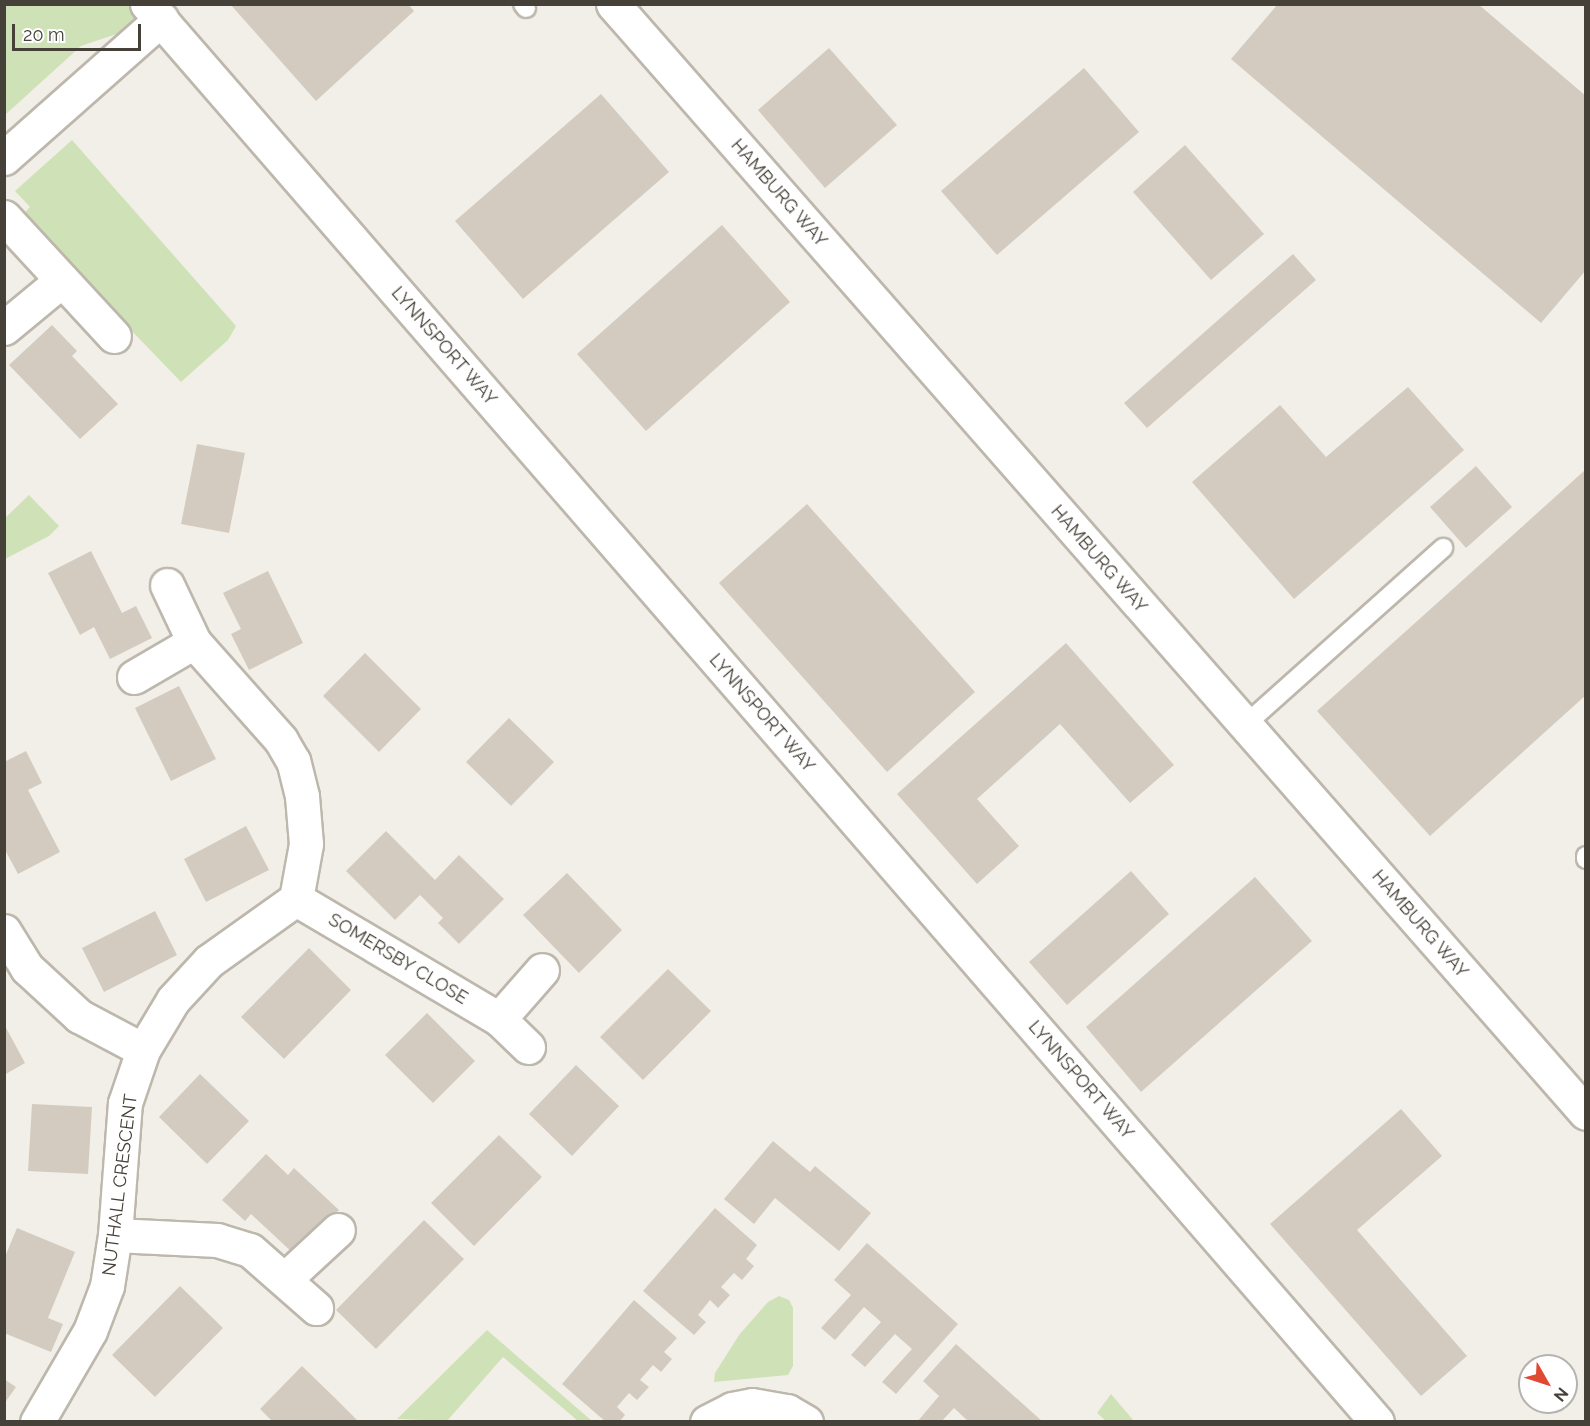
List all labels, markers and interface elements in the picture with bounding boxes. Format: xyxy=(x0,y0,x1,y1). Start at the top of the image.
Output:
scale bar xyxy=(15,12,144,50)
text: 20 m xyxy=(23,24,65,45)
street label: HAMBURG WAY xyxy=(726,134,832,252)
street label: LYNNSPORT WAY xyxy=(386,282,502,410)
street label: HAMBURG WAY xyxy=(1046,500,1152,618)
street label: LYNNSPORT WAY xyxy=(704,649,820,777)
street label: HAMBURG WAY xyxy=(1367,865,1473,983)
street label: SOMERSBY CLOSE xyxy=(324,909,472,1009)
street label: LYNNSPORT WAY xyxy=(1023,1016,1139,1144)
street label: NUTHALL CRESCENT xyxy=(98,1093,142,1277)
north arrow xyxy=(1518,1354,1578,1414)
text: N xyxy=(1550,1384,1572,1405)

